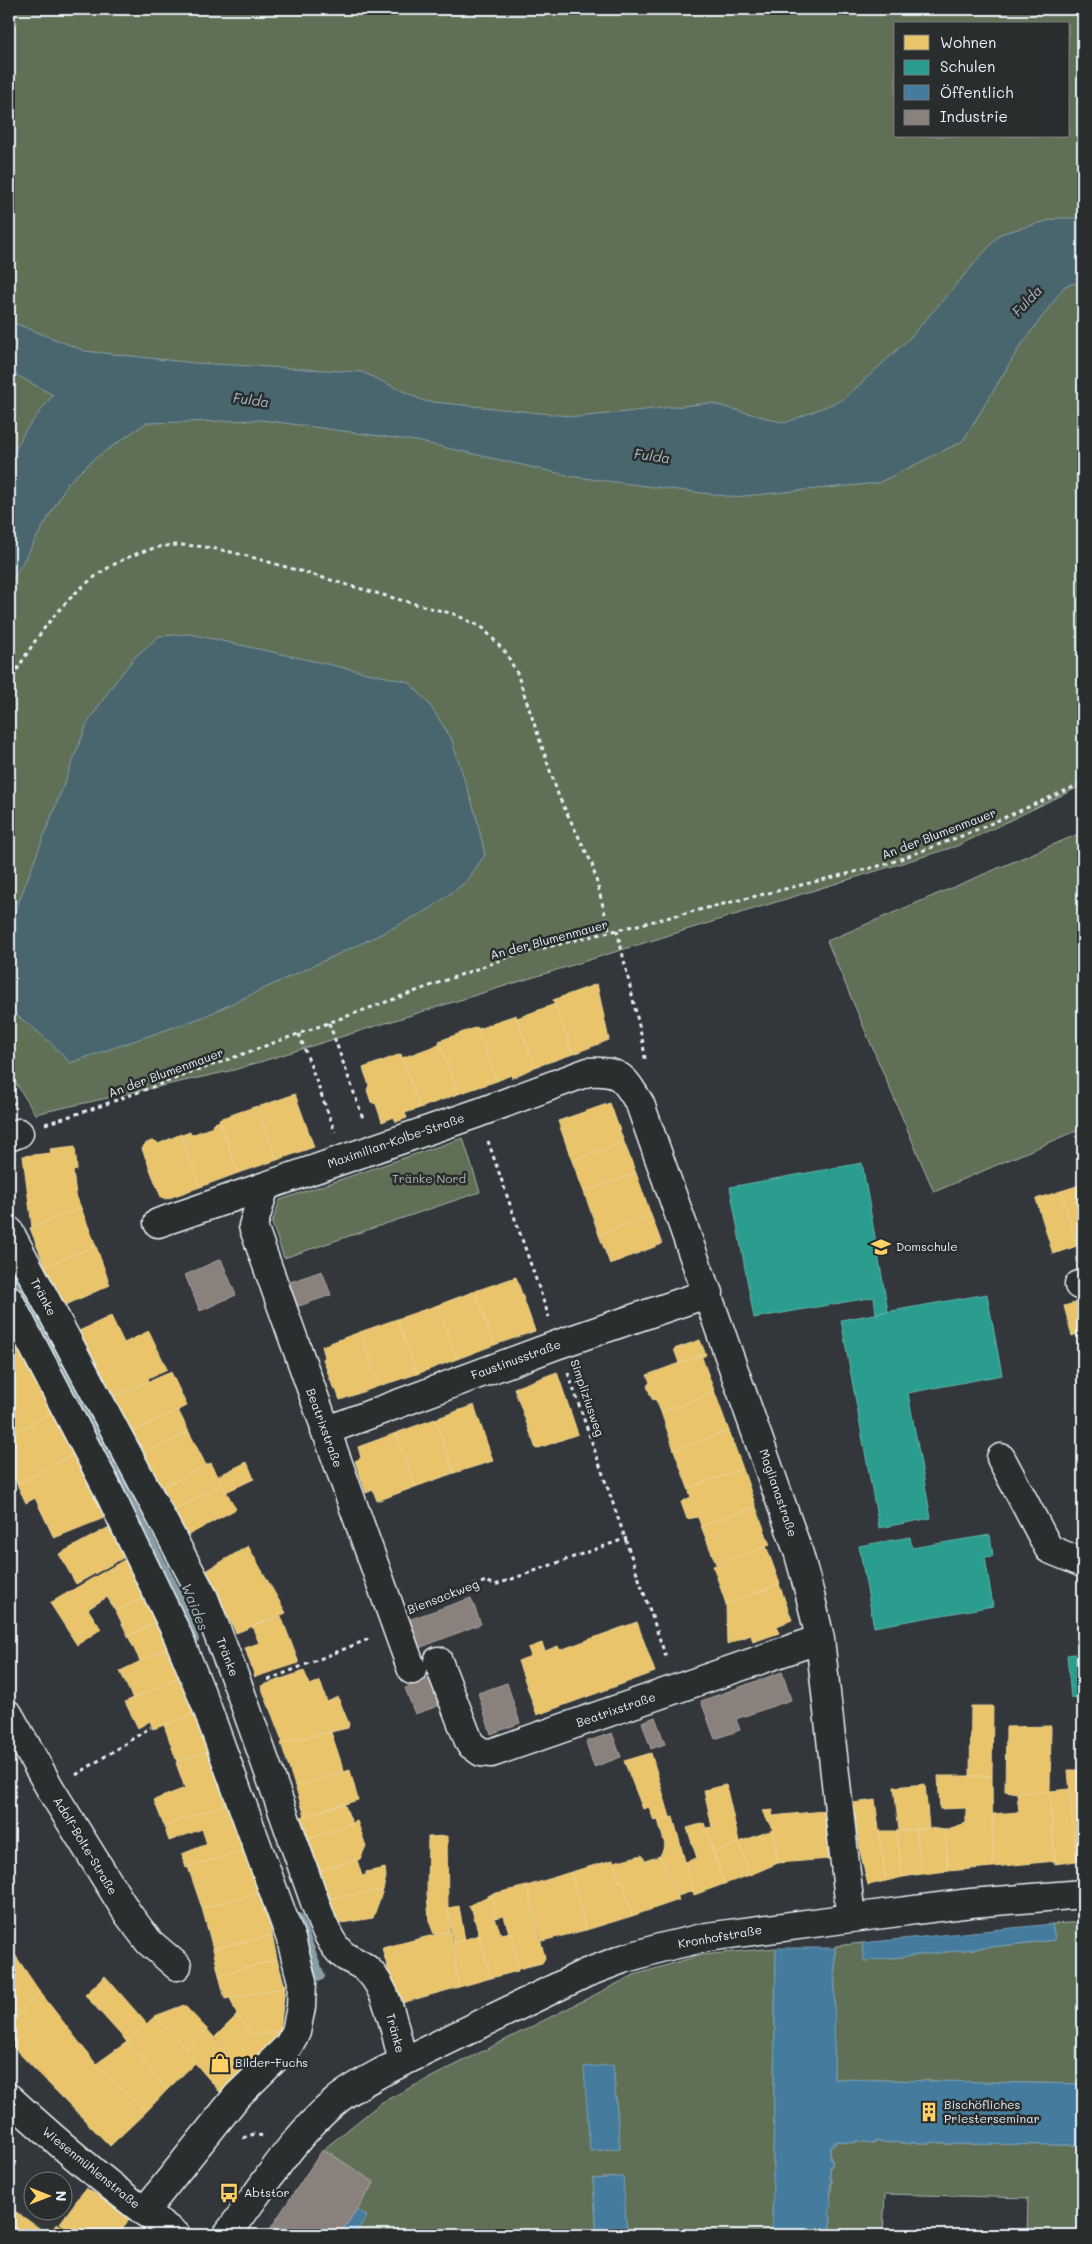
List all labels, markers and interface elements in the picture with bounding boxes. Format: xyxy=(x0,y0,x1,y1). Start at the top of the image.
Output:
legend xyxy=(894,22,1070,138)
text: Wohnen xyxy=(940,32,996,52)
text: Schulen xyxy=(940,56,995,76)
text: Öffentlich xyxy=(940,82,1013,102)
text: Industrie xyxy=(940,106,1008,126)
water label: Fulda xyxy=(1007,281,1046,321)
water label: Fulda xyxy=(232,388,271,411)
water label: Fulda xyxy=(633,444,672,467)
street label: An der Blumenmauer xyxy=(879,804,998,862)
street label: An der Blumenmauer xyxy=(488,916,609,962)
street label: An der Blumenmauer xyxy=(106,1044,225,1100)
street label: Maximilian-Kolbe-Straße xyxy=(325,1109,466,1171)
park label: Tränke Nord xyxy=(392,1170,466,1186)
school or university icon: Domschule xyxy=(870,1236,892,1258)
place label: Domschule xyxy=(896,1238,958,1254)
street label: Tränke xyxy=(27,1275,60,1318)
street label: Faustinusstraße xyxy=(469,1335,563,1383)
street label: Simpliziusweg xyxy=(567,1357,609,1438)
street label: Beatrixstraße xyxy=(303,1386,347,1469)
street label: Maglianastraße xyxy=(756,1447,801,1539)
street label: Biensackweg xyxy=(404,1575,481,1617)
water label: Waides xyxy=(177,1580,214,1634)
street label: Tränke xyxy=(213,1635,243,1678)
street label: Beatrixstraße xyxy=(574,1688,658,1730)
street label: Adolf-Bolte-Straße xyxy=(50,1793,121,1897)
street label: Kronhofstraße xyxy=(676,1921,763,1951)
street label: Tränke xyxy=(383,2011,409,2054)
shop icon: Bilder-Fuchs xyxy=(209,2052,231,2074)
place label: Bilder-Fuchs xyxy=(235,2054,308,2070)
place label: Bischöfliches Priesterseminar xyxy=(944,2096,1040,2126)
building icon: Bischöfliches Priesterseminar xyxy=(918,2101,940,2123)
street label: Wiesenmühlenstraße xyxy=(40,2123,144,2212)
north arrow xyxy=(22,2172,72,2222)
bus stop icon: Abtstor xyxy=(218,2182,240,2204)
place label: Abtstor xyxy=(244,2184,289,2200)
text: N xyxy=(52,2191,71,2201)

